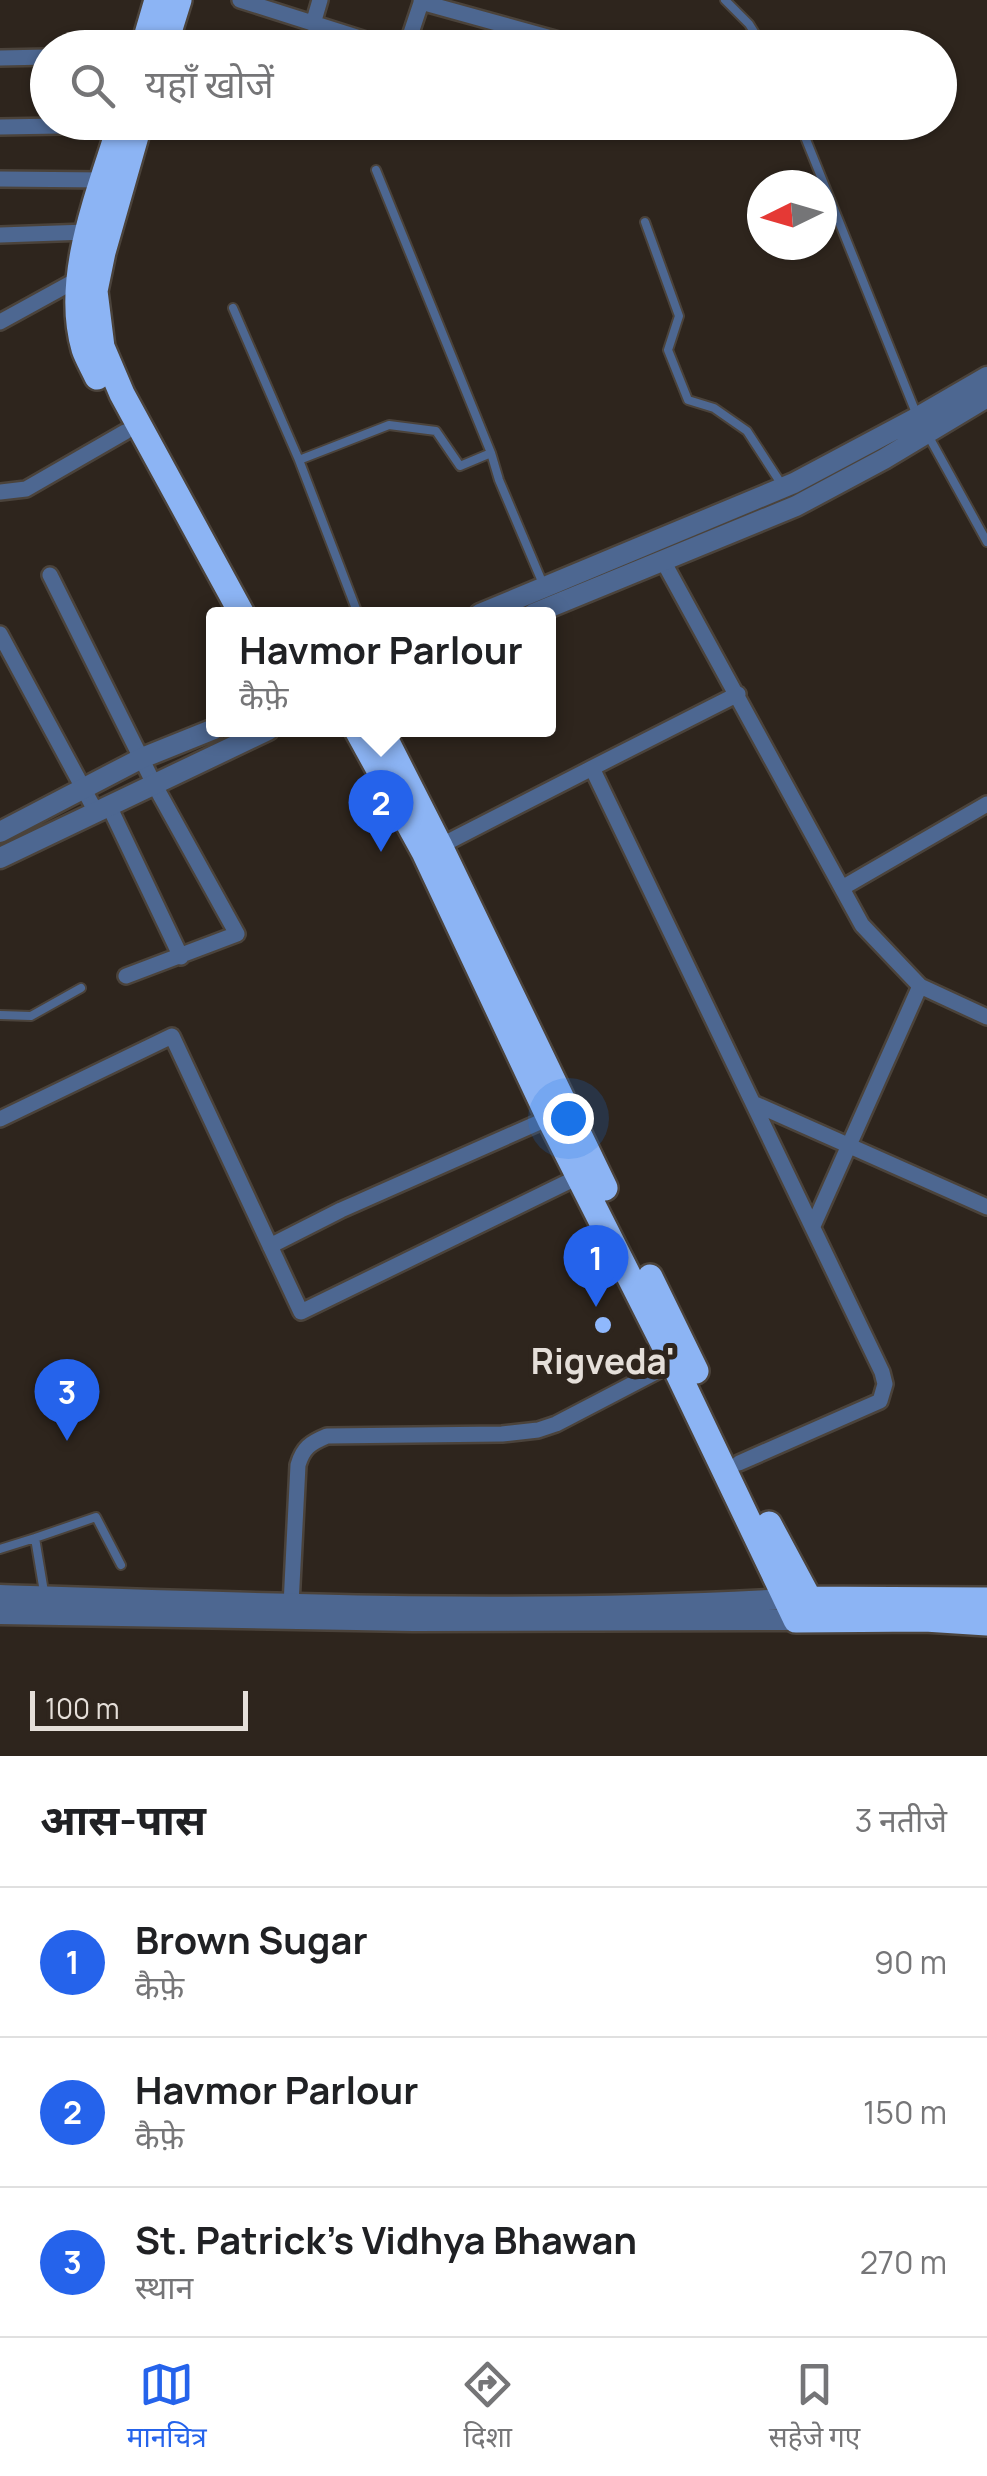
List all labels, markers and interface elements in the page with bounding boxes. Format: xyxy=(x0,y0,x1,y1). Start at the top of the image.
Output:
search box xyxy=(30,30,957,140)
text: यहाँ खोजें xyxy=(145,57,274,109)
icon: search xyxy=(65,58,120,113)
north arrow xyxy=(747,170,837,260)
popup xyxy=(206,607,556,737)
text: Havmor Parlour xyxy=(239,623,523,675)
text: कैफ़े xyxy=(239,675,288,719)
pin: 2 xyxy=(348,770,414,852)
your location xyxy=(543,1093,594,1144)
pin: 1 xyxy=(564,1224,628,1307)
marker: Rigveda' xyxy=(592,1314,614,1336)
place label: Rigveda' xyxy=(531,1337,675,1385)
pin: 3 xyxy=(34,1358,100,1441)
scale bar xyxy=(30,1686,248,1730)
text: 100 m xyxy=(45,1689,119,1727)
text: आस-पास xyxy=(40,1790,206,1848)
text: 3 नतीजे xyxy=(855,1798,947,1842)
text: Brown Sugar xyxy=(135,1913,368,1965)
text: 1 xyxy=(65,1940,80,1984)
text: 90 m xyxy=(874,1940,947,1984)
text: कैफ़े xyxy=(135,1965,184,2009)
text: Havmor Parlour xyxy=(135,2063,419,2115)
text: 2 xyxy=(63,2090,82,2134)
text: 150 m xyxy=(863,2090,947,2134)
text: कैफ़े xyxy=(135,2115,184,2159)
text: St. Patrick's Vidhya Bhawan xyxy=(135,2213,637,2265)
text: 3 xyxy=(63,2240,82,2284)
text: 270 m xyxy=(860,2240,947,2284)
text: स्थान xyxy=(135,2265,193,2309)
tab: मानचित्र xyxy=(127,2357,207,2458)
tab: दिशा xyxy=(460,2357,515,2458)
tab: सहेजे गए xyxy=(769,2357,860,2458)

